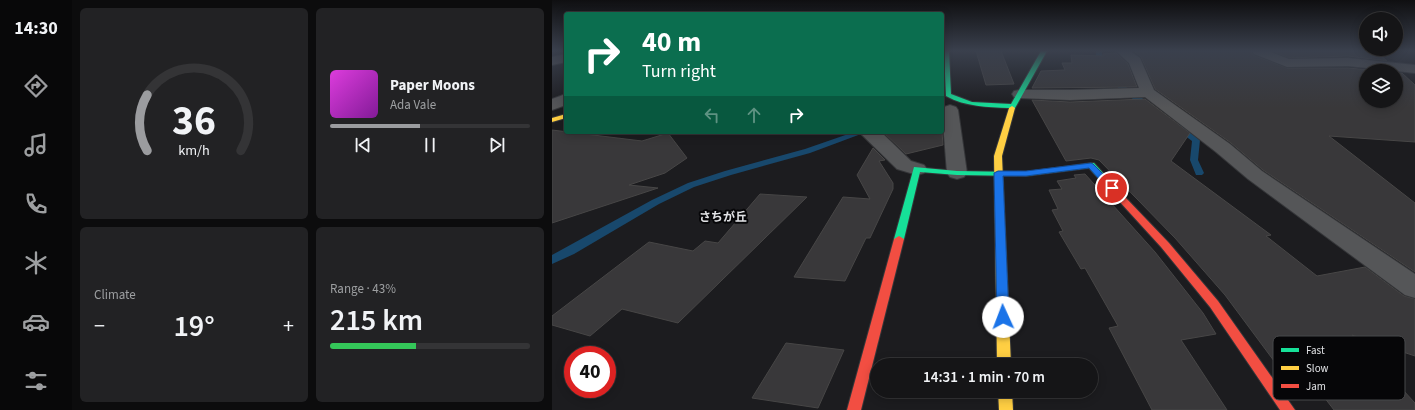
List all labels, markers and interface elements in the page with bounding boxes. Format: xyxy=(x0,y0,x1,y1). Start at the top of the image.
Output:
map controls xyxy=(1359,12,1403,108)
button: sound xyxy=(1359,12,1403,56)
text: 14:30 xyxy=(14,16,58,41)
text: 40 m xyxy=(642,22,701,62)
icon: right xyxy=(576,28,628,80)
text: Turn right xyxy=(642,59,716,84)
button: layers xyxy=(1359,64,1403,108)
icon: directions xyxy=(22,72,50,100)
text: Paper Moons xyxy=(390,75,475,96)
text: 36 xyxy=(172,91,216,151)
text: Ada Vale xyxy=(390,96,436,114)
icon: left xyxy=(701,104,723,126)
icon: ahead xyxy=(743,104,765,126)
icon: right xyxy=(785,104,807,126)
icon: music xyxy=(22,131,50,159)
icon: previous xyxy=(352,134,374,156)
icon: pause xyxy=(419,134,441,156)
icon: next xyxy=(486,134,508,156)
text: km/h xyxy=(178,140,210,161)
pin xyxy=(1095,171,1129,205)
icon: arrive xyxy=(1101,177,1123,199)
icon: phone xyxy=(22,190,50,218)
district label: さちが丘 xyxy=(699,209,747,226)
icon: climate xyxy=(22,249,50,277)
text: Range · 43% xyxy=(330,280,396,298)
text: Climate xyxy=(94,286,136,304)
position arrow xyxy=(982,296,1024,338)
text: 215 km xyxy=(330,299,423,342)
text: 19° xyxy=(173,305,215,348)
icon: car xyxy=(22,308,50,336)
text: − xyxy=(94,310,105,342)
text: + xyxy=(283,310,294,342)
legend xyxy=(1273,336,1405,400)
text: Fast xyxy=(1306,343,1325,358)
speed limit sign: 40 xyxy=(564,346,616,398)
text: Slow xyxy=(1306,361,1329,376)
icon: filters xyxy=(22,367,50,395)
text: 14:31 · 1 min · 70 m xyxy=(923,367,1045,388)
text: Jam xyxy=(1306,379,1326,394)

